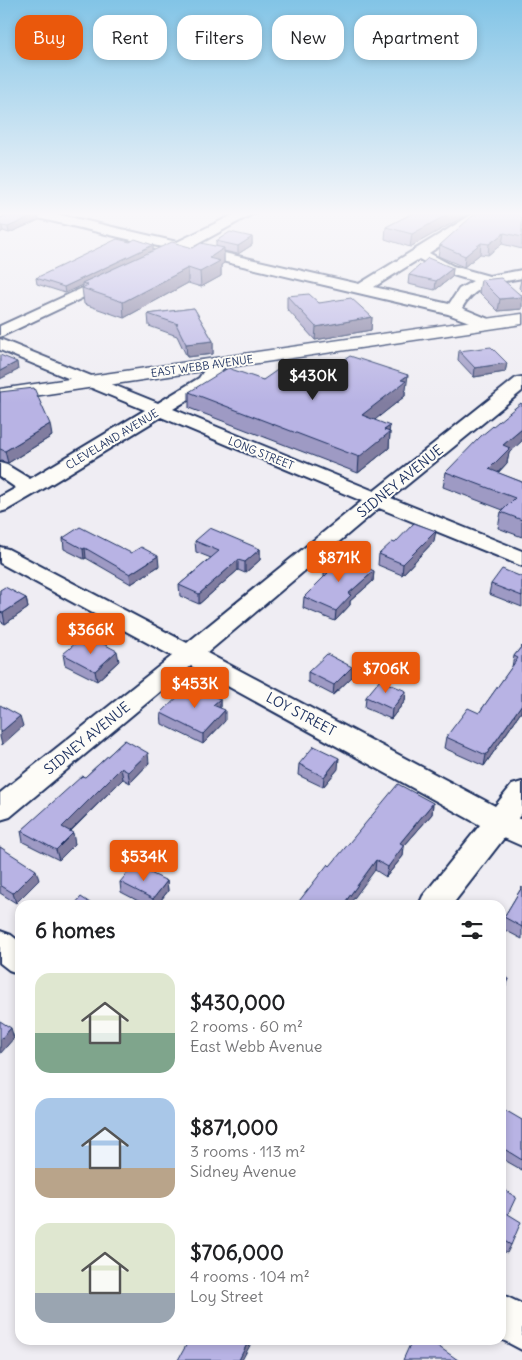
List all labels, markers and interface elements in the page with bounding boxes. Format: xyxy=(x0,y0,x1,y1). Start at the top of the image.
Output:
chip: Buy xyxy=(15,15,83,60)
chip: Rent xyxy=(93,15,167,60)
chip: Filters xyxy=(177,15,262,60)
chip: New xyxy=(272,15,344,60)
chip: Apartment xyxy=(354,15,477,60)
street label: EAST WEBB AVENUE xyxy=(150,352,254,380)
pin: $430K xyxy=(278,358,348,401)
text: $430K xyxy=(289,365,337,385)
street label: CLEVELAND AVENUE xyxy=(63,406,161,472)
street label: LONG STREET xyxy=(226,433,296,473)
street label: SIDNEY AVENUE xyxy=(353,441,447,521)
pin: $871K xyxy=(304,540,374,583)
text: $871K xyxy=(318,547,360,567)
pin: $366K xyxy=(56,612,126,655)
text: $366K xyxy=(68,619,114,639)
pin: $706K xyxy=(351,652,421,694)
text: $706K xyxy=(363,658,409,678)
pin: $453K xyxy=(160,666,230,709)
text: $453K xyxy=(172,673,218,693)
street label: LOY STREET xyxy=(263,688,339,740)
street label: SIDNEY AVENUE xyxy=(40,698,134,778)
pin: $534K xyxy=(109,840,179,882)
text: $534K xyxy=(121,846,167,866)
icon: filters xyxy=(458,916,486,944)
text: 6 homes xyxy=(35,917,115,944)
text: $430,000 xyxy=(190,989,285,1016)
icon: home xyxy=(75,993,135,1053)
text: 2 rooms · 60 m² xyxy=(190,1016,303,1036)
text: East Webb Avenue xyxy=(190,1036,322,1056)
text: $871,000 xyxy=(190,1114,278,1141)
icon: home xyxy=(75,1118,135,1178)
text: 3 rooms · 113 m² xyxy=(190,1141,305,1161)
text: Sidney Avenue xyxy=(190,1161,296,1181)
text: $706,000 xyxy=(190,1239,284,1266)
icon: home xyxy=(75,1243,135,1303)
text: 4 rooms · 104 m² xyxy=(190,1266,310,1286)
text: Loy Street xyxy=(190,1286,263,1306)

